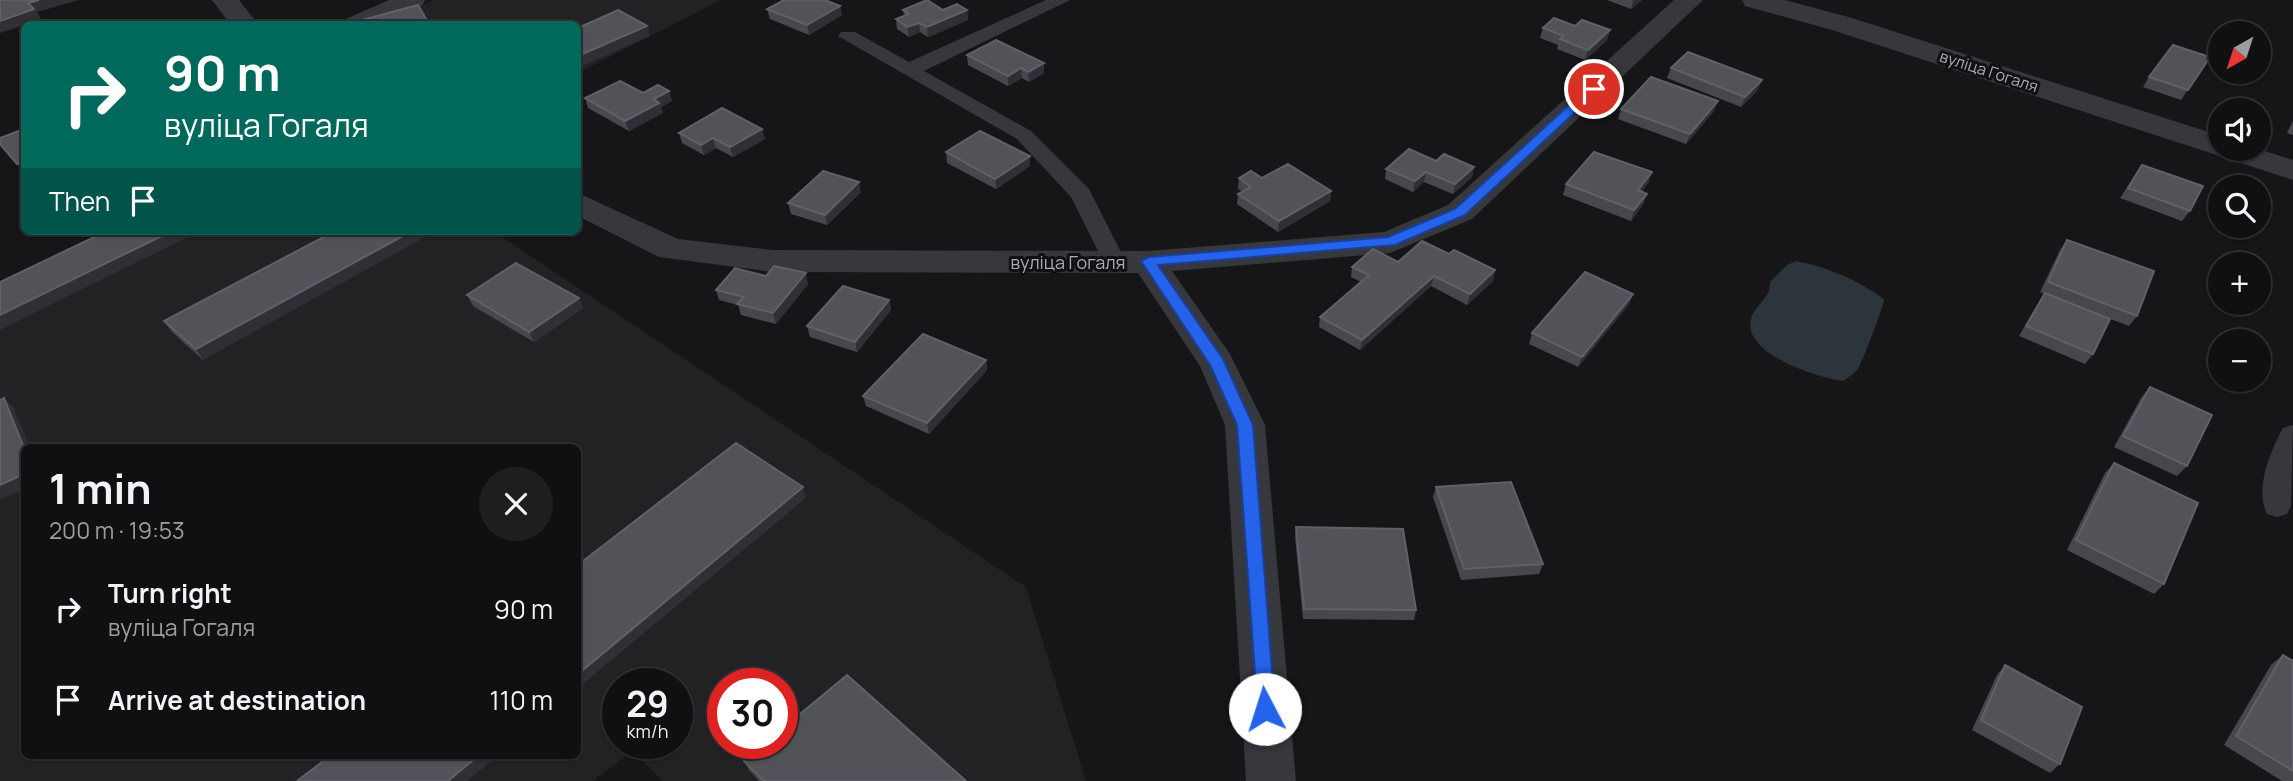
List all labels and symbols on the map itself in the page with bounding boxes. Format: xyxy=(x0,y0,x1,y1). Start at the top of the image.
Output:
north arrow xyxy=(2208,21,2272,84)
street label: вуліца Гогаля xyxy=(1937,45,2041,97)
pin xyxy=(1564,59,1624,119)
street label: вуліца Гогаля xyxy=(1010,250,1126,274)
speed limit sign: 30 xyxy=(707,668,798,759)
position arrow xyxy=(1228,672,1302,746)

